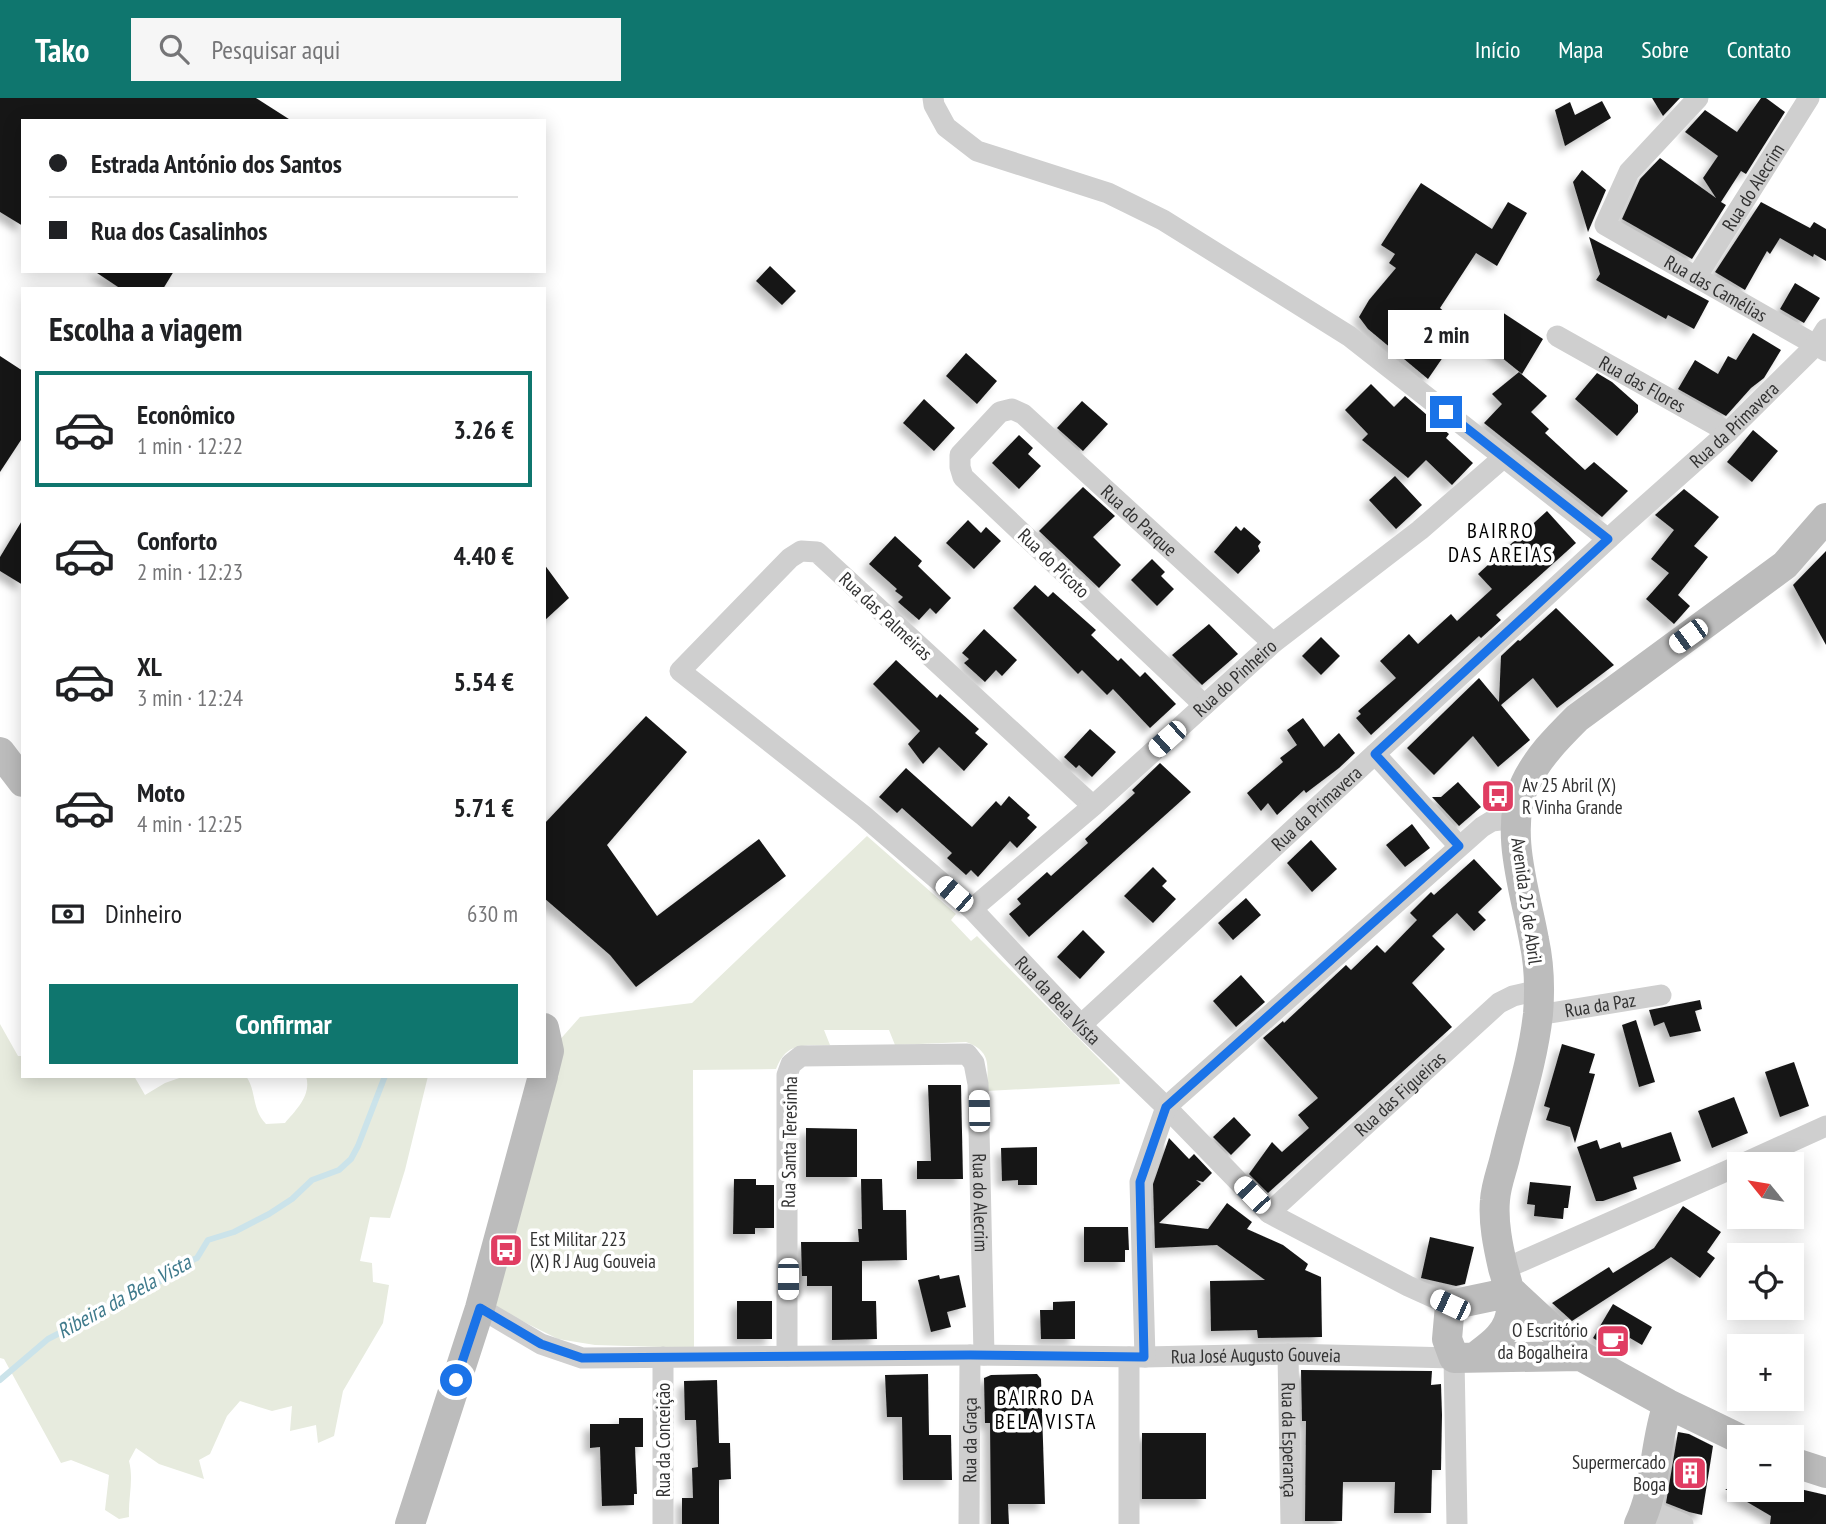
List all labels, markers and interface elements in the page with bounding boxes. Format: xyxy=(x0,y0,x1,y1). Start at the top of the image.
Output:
search box xyxy=(131,18,621,81)
text: Tako xyxy=(35,28,89,71)
icon: search xyxy=(155,30,193,68)
text: Pesquisar aqui xyxy=(211,33,340,66)
text: Início xyxy=(1475,34,1520,65)
text: Mapa xyxy=(1558,34,1603,65)
text: Sobre xyxy=(1641,34,1689,65)
text: Contato xyxy=(1727,34,1791,65)
street label: Rua do Alecrim xyxy=(1717,139,1789,235)
text: Estrada António dos Santos xyxy=(91,147,342,180)
text: Rua dos Casalinhos xyxy=(91,214,267,247)
street label: Rua das Camélias xyxy=(1660,250,1771,327)
text: Escolha a viagem xyxy=(49,308,242,350)
callout: 2 min xyxy=(1388,310,1504,360)
text: 2 min xyxy=(1423,320,1469,349)
street label: Rua das Flores xyxy=(1595,350,1690,418)
street label: Rua da Primavera xyxy=(1684,377,1784,473)
route end xyxy=(1430,396,1462,428)
icon: car xyxy=(53,398,116,461)
text: Econômico xyxy=(137,398,235,431)
text: 3.26 € xyxy=(453,413,514,446)
text: 1 min · 12:22 xyxy=(137,431,243,460)
street label: Rua do Parque xyxy=(1096,480,1182,561)
district label: BAIRRO DAS AREIAS xyxy=(1448,517,1554,568)
street label: Rua do Picoto xyxy=(1013,523,1095,603)
icon: car xyxy=(53,524,116,587)
text: Conforto xyxy=(137,524,217,557)
text: 4.40 € xyxy=(453,539,514,572)
text: 2 min · 12:23 xyxy=(137,557,243,586)
street label: Rua das Palmeiras xyxy=(834,567,938,665)
car xyxy=(1665,615,1712,657)
street label: Rua do Pinheiro xyxy=(1188,634,1281,722)
icon: car xyxy=(53,650,116,713)
text: XL xyxy=(137,650,162,683)
text: 5.54 € xyxy=(453,665,514,698)
text: 3 min · 12:24 xyxy=(137,683,243,712)
car xyxy=(1145,717,1190,761)
street label: Rua da Primavera xyxy=(1266,761,1366,856)
place label: Av 25 Abril (X) R Vinha Grande xyxy=(1522,773,1623,819)
icon: car xyxy=(53,776,116,839)
text: Moto xyxy=(137,776,185,809)
bus stop icon: Av 25 Abril (X) R Vinha Grande xyxy=(1479,777,1517,815)
text: 5.71 € xyxy=(453,791,514,824)
text: 4 min · 12:25 xyxy=(137,809,243,838)
street label: Avenida 25 de Abril xyxy=(1506,836,1548,966)
car xyxy=(932,872,977,916)
icon: cash xyxy=(49,895,87,933)
text: Dinheiro xyxy=(105,897,182,930)
text: 630 m xyxy=(467,899,518,928)
street label: Rua da Bela Vista xyxy=(1010,951,1106,1050)
button: Confirmar xyxy=(49,984,518,1064)
street label: Rua da Paz xyxy=(1563,987,1638,1022)
street label: Rua das Figueiras xyxy=(1349,1046,1450,1141)
street label: Rua Santa Teresinha xyxy=(776,1076,802,1208)
car xyxy=(969,1090,990,1132)
north arrow xyxy=(1727,1152,1804,1228)
map controls xyxy=(1727,1152,1804,1502)
street label: Rua do Alecrim xyxy=(968,1153,994,1252)
car xyxy=(1230,1173,1275,1217)
place label: Est Militar 223 (X) R J Aug Gouveia xyxy=(530,1227,656,1273)
bus stop icon: Est Militar 223 (X) R J Aug Gouveia xyxy=(487,1231,525,1269)
button: locate xyxy=(1727,1243,1804,1320)
water label: Ribeira da Bela Vista xyxy=(52,1248,197,1344)
car xyxy=(778,1258,799,1300)
car xyxy=(1427,1287,1474,1323)
place label: O Escritório da Bogalheira xyxy=(1498,1318,1588,1364)
cafe icon: O Escritório da Bogalheira xyxy=(1594,1322,1632,1360)
button: + xyxy=(1727,1334,1804,1411)
street label: Rua José Augusto Gouveia xyxy=(1171,1342,1341,1368)
route start xyxy=(440,1364,472,1396)
street label: Rua da Esperança xyxy=(1277,1382,1303,1498)
street label: Rua da Conceição xyxy=(651,1383,675,1497)
district label: BAIRRO DA BELA VISTA xyxy=(995,1384,1097,1435)
street label: Rua da Graça xyxy=(957,1397,982,1483)
button: − xyxy=(1727,1425,1804,1502)
place label: Supermercado Boga xyxy=(1572,1450,1666,1496)
building icon: Supermercado Boga xyxy=(1671,1454,1709,1492)

